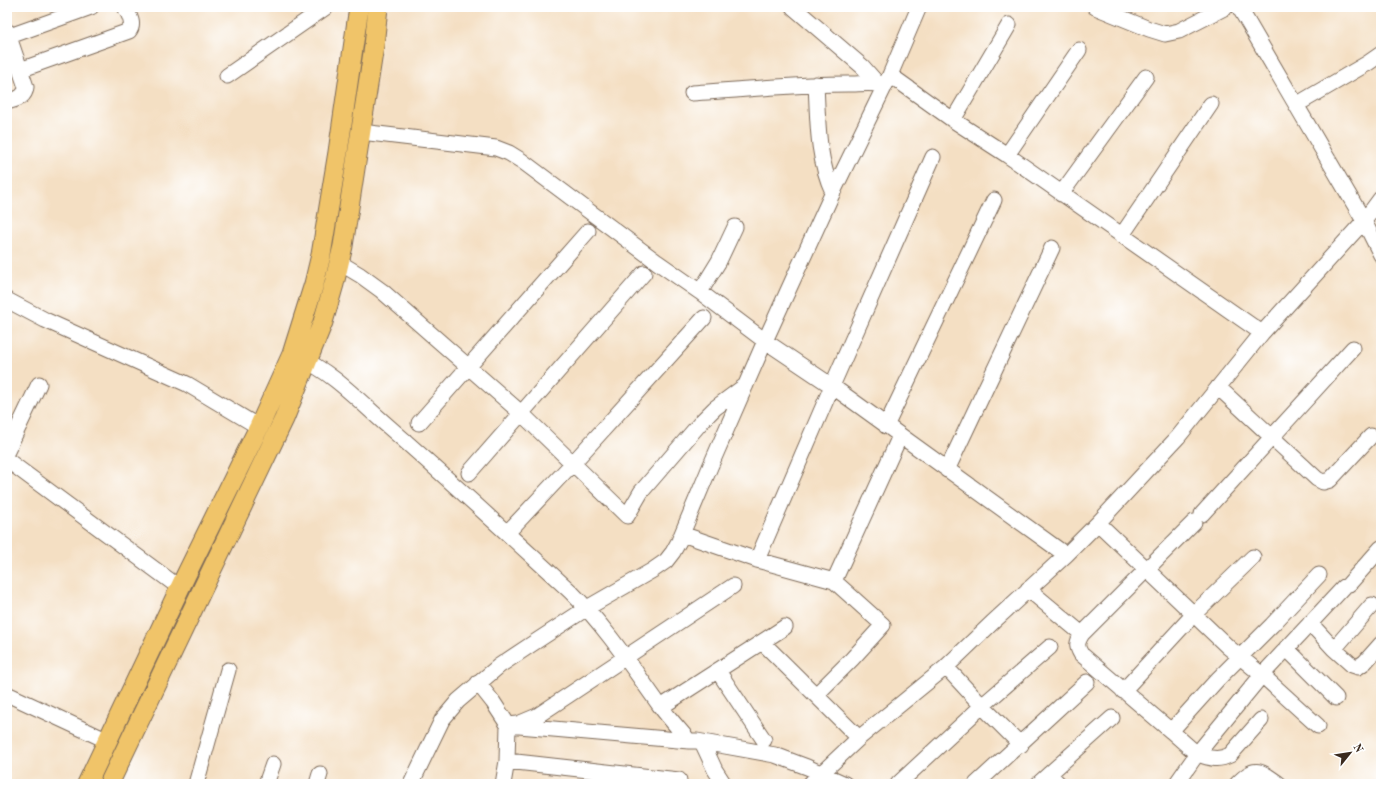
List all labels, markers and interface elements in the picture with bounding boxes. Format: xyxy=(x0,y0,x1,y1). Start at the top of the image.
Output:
north arrow xyxy=(1330,733,1370,773)
text: N xyxy=(1350,742,1365,756)

